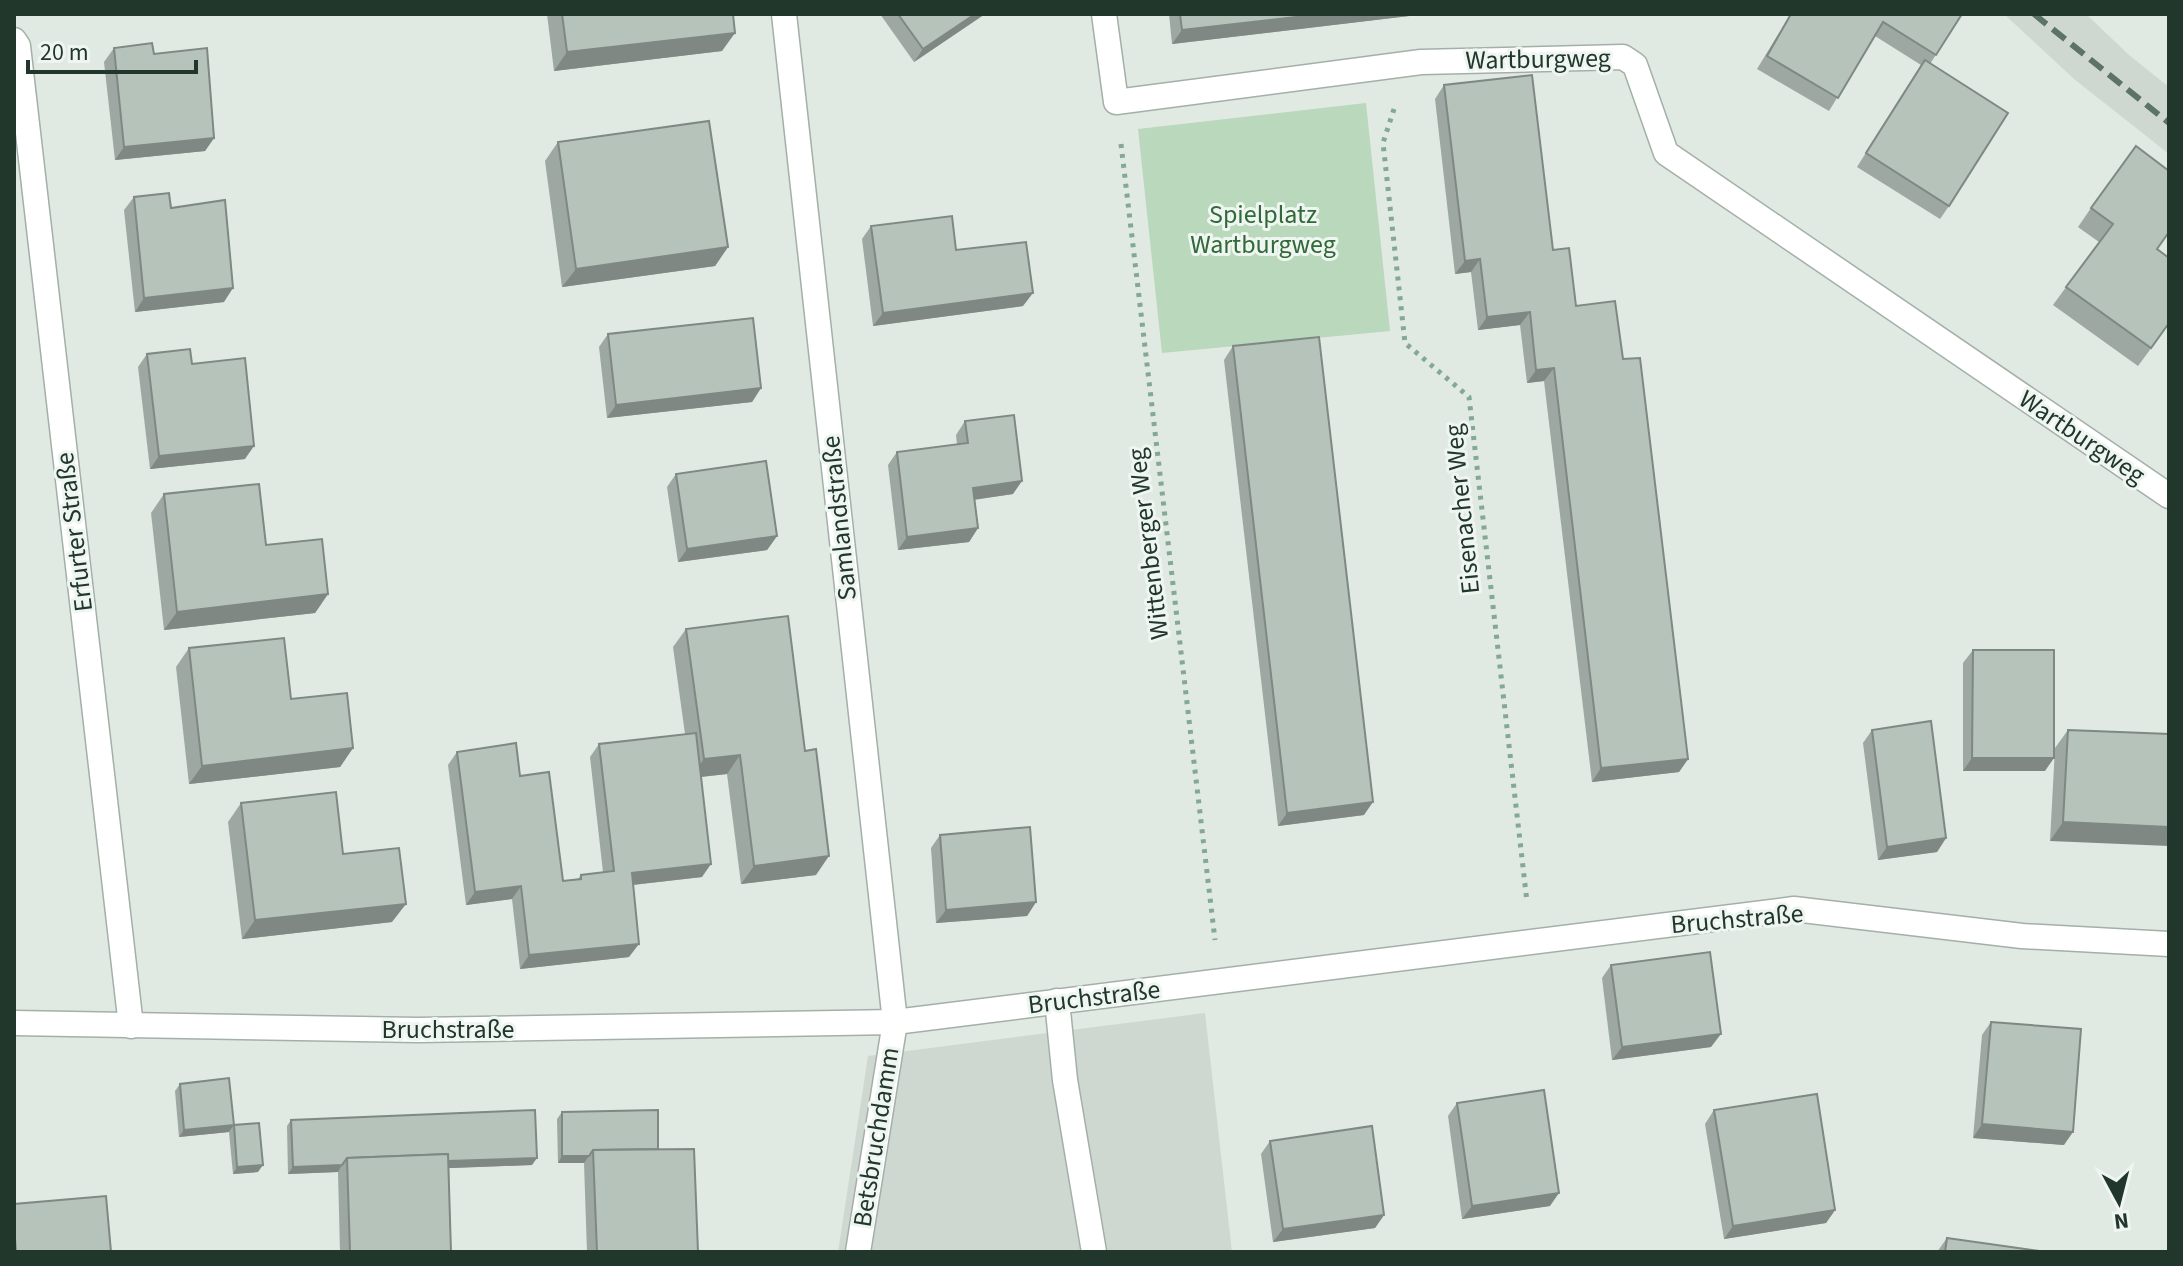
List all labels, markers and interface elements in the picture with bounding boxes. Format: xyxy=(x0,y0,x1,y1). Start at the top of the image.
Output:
scale bar xyxy=(28,24,196,74)
text: 20 m xyxy=(40,35,89,70)
street label: Wartburgweg xyxy=(1465,39,1611,79)
park label: Spielplatz Wartburgweg xyxy=(1190,196,1336,263)
street label: Wartburgweg xyxy=(2011,381,2153,493)
street label: Eisenacher Weg xyxy=(1435,422,1489,596)
street label: Samlandstraße xyxy=(812,434,866,602)
street label: Wittenberger Weg xyxy=(1118,446,1178,642)
street label: Erfurter Straße xyxy=(46,450,102,614)
street label: Bruchstraße xyxy=(1669,895,1805,943)
street label: Bruchstraße xyxy=(1026,971,1162,1023)
street label: Bruchstraße xyxy=(382,1011,515,1048)
street label: Betsbruchdamm xyxy=(844,1044,908,1230)
north arrow xyxy=(2079,1162,2159,1242)
text: N xyxy=(2112,1204,2131,1238)

